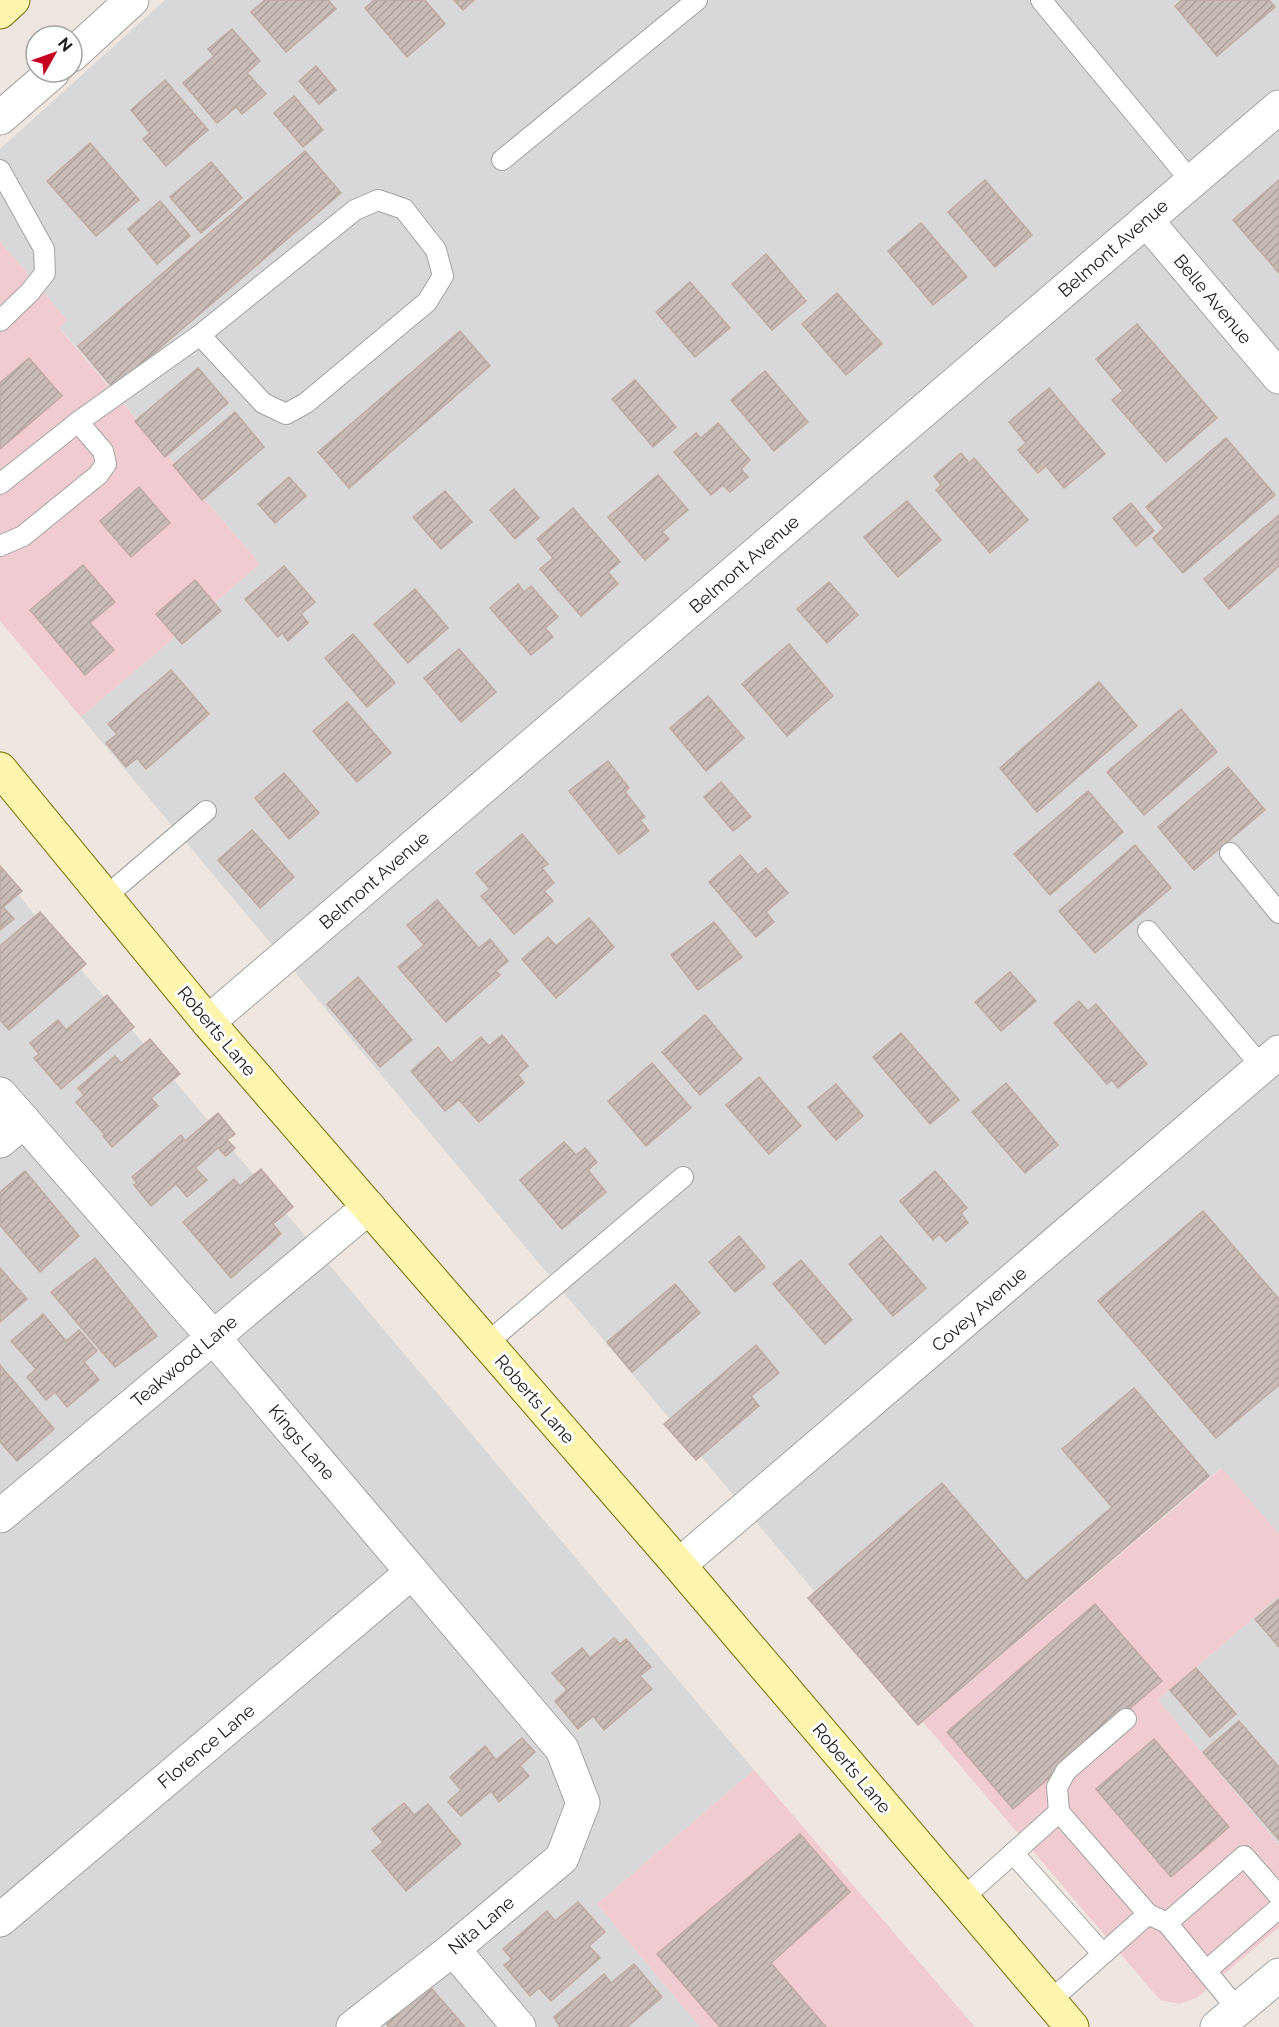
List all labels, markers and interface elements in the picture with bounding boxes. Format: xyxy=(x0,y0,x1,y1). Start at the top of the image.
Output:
north arrow xyxy=(24,24,84,84)
text: N xyxy=(54,34,76,55)
street label: Belmont Avenue xyxy=(1054,194,1172,301)
street label: Belle Avenue xyxy=(1170,250,1257,348)
street label: Belmont Avenue xyxy=(685,510,803,617)
street label: Belmont Avenue xyxy=(315,826,433,933)
street label: Roberts Lane xyxy=(173,982,261,1081)
street label: Covey Avenue xyxy=(927,1262,1031,1356)
street label: Teakwood Lane xyxy=(127,1310,242,1411)
street label: Roberts Lane xyxy=(491,1350,580,1448)
street label: Kings Lane xyxy=(264,1400,340,1484)
street label: Florence Lane xyxy=(153,1699,259,1792)
street label: Roberts Lane xyxy=(808,1719,896,1818)
street label: Nita Lane xyxy=(444,1891,519,1959)

